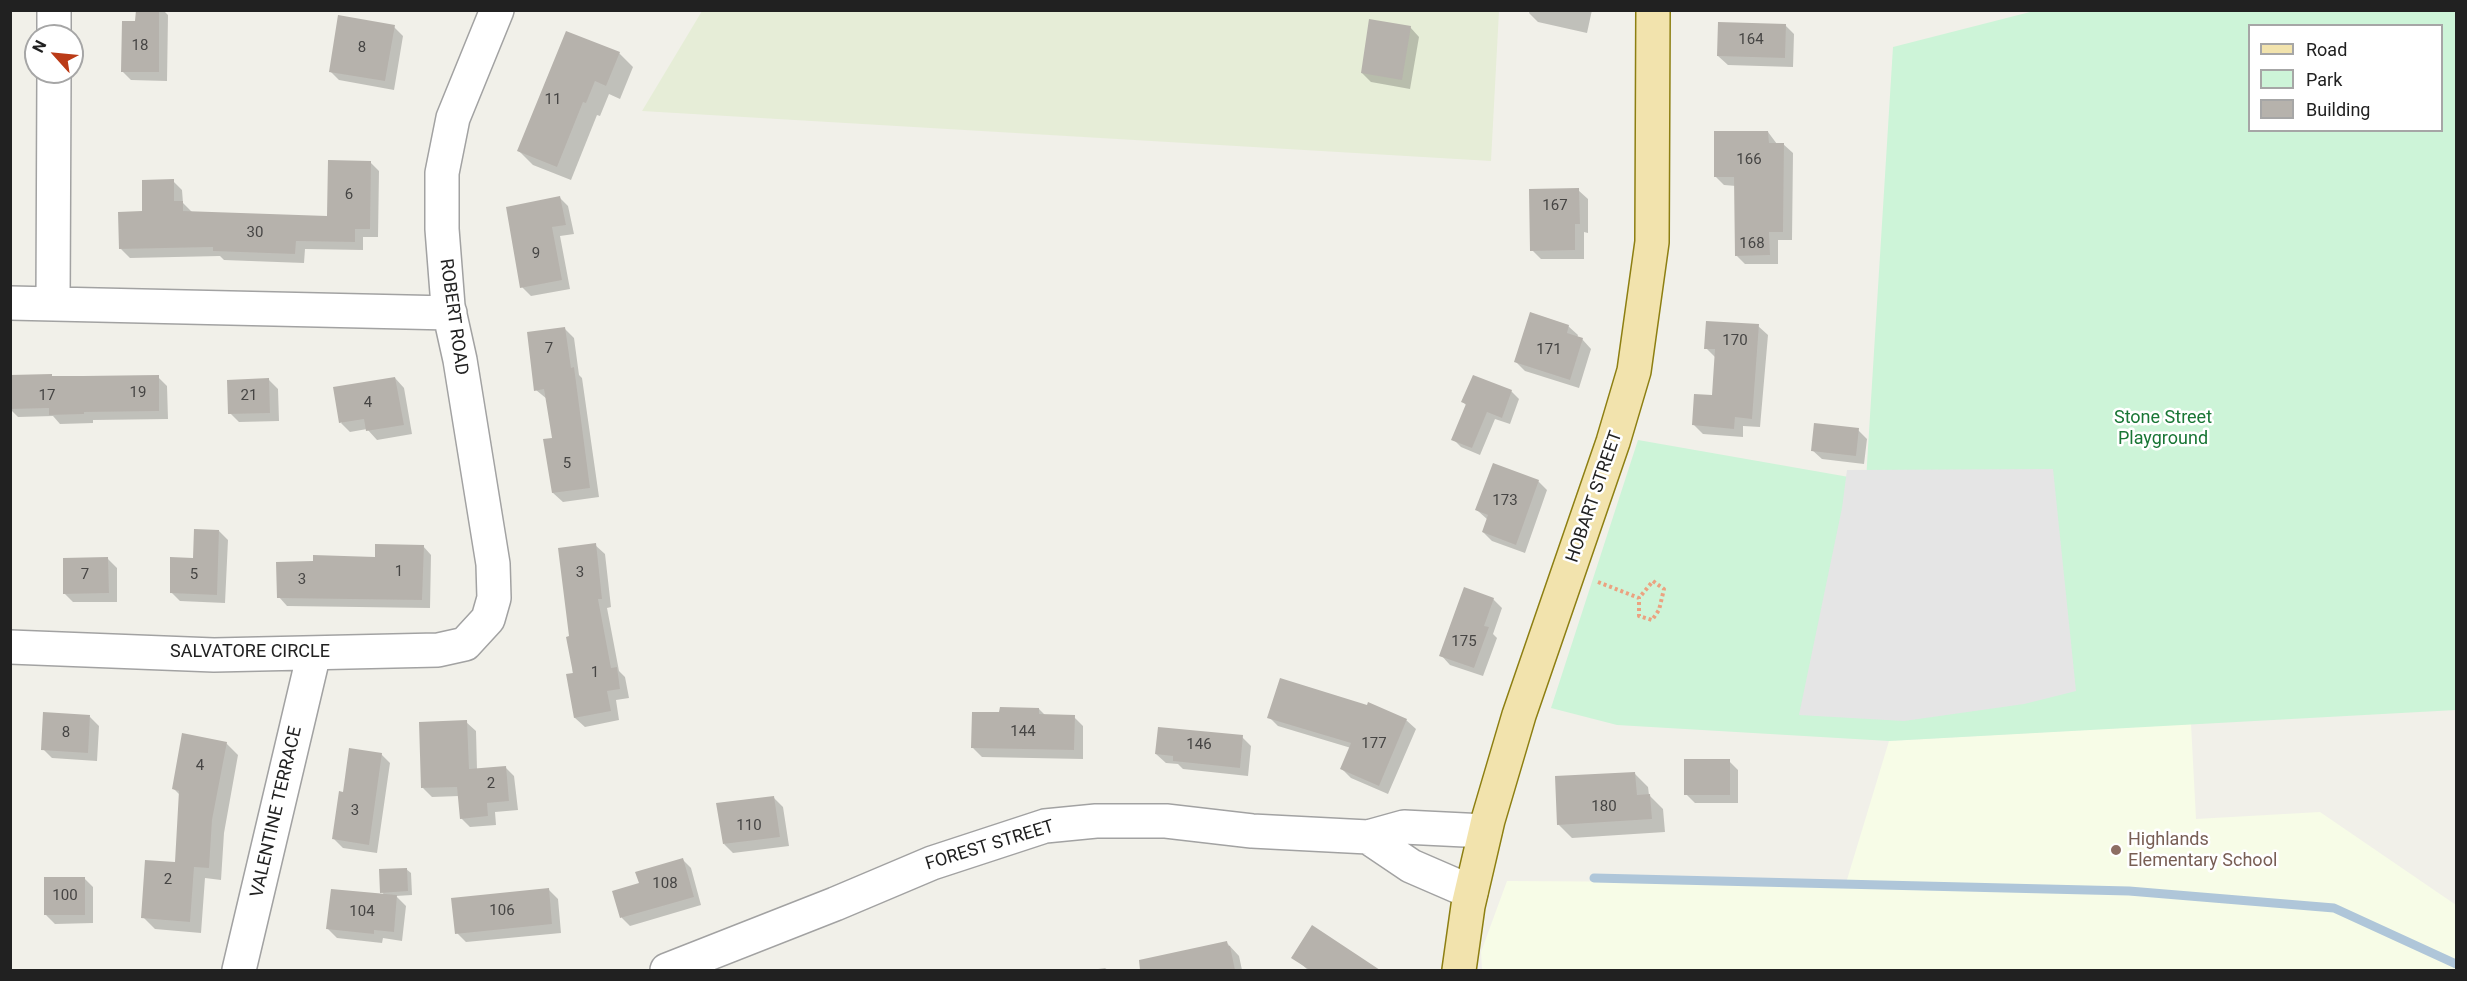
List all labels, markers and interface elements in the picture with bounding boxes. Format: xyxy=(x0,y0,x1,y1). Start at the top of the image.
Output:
north arrow xyxy=(24,24,84,84)
legend xyxy=(2248,24,2443,132)
house number: 164 xyxy=(1738,31,1764,49)
text: N xyxy=(28,37,50,56)
house number: 18 xyxy=(132,37,148,55)
house number: 8 xyxy=(358,39,366,57)
text: Road xyxy=(2306,39,2347,60)
text: Park xyxy=(2306,69,2342,90)
house number: 11 xyxy=(545,91,561,109)
text: Building xyxy=(2306,99,2370,120)
house number: 166 xyxy=(1736,151,1762,169)
house number: 6 xyxy=(345,186,353,204)
house number: 167 xyxy=(1542,197,1568,215)
house number: 30 xyxy=(247,224,263,242)
house number: 168 xyxy=(1739,235,1765,253)
house number: 9 xyxy=(532,245,540,263)
street label: ROBERT ROAD xyxy=(434,257,472,377)
house number: 170 xyxy=(1722,332,1748,350)
house number: 7 xyxy=(545,340,553,358)
house number: 171 xyxy=(1536,341,1562,359)
house number: 19 xyxy=(130,384,146,402)
house number: 17 xyxy=(39,387,55,405)
house number: 21 xyxy=(241,387,257,405)
house number: 4 xyxy=(364,394,372,412)
park label: Stone Street Playground xyxy=(2114,407,2212,450)
street label: HOBART STREET xyxy=(1562,428,1628,566)
house number: 5 xyxy=(563,455,571,473)
house number: 173 xyxy=(1492,492,1518,510)
house number: 1 xyxy=(395,563,403,581)
house number: 3 xyxy=(576,564,584,582)
house number: 7 xyxy=(81,566,89,584)
house number: 5 xyxy=(190,566,198,584)
house number: 3 xyxy=(298,571,306,589)
house number: 175 xyxy=(1451,633,1477,651)
street label: SALVATORE CIRCLE xyxy=(170,641,330,663)
house number: 1 xyxy=(591,664,599,682)
house number: 144 xyxy=(1010,723,1036,741)
house number: 8 xyxy=(62,724,70,742)
street label: VALENTINE TERRACE xyxy=(247,724,307,900)
house number: 177 xyxy=(1361,735,1387,753)
house number: 146 xyxy=(1186,736,1212,754)
house number: 4 xyxy=(196,757,204,775)
house number: 2 xyxy=(487,775,495,793)
house number: 180 xyxy=(1591,798,1617,816)
house number: 3 xyxy=(351,802,359,820)
street label: FOREST STREET xyxy=(923,816,1057,876)
house number: 110 xyxy=(736,817,762,835)
place label: Highlands Elementary School xyxy=(2128,829,2277,872)
marker: Highlands Elementary School xyxy=(2109,843,2123,857)
house number: 2 xyxy=(164,871,172,889)
house number: 108 xyxy=(652,875,678,893)
house number: 100 xyxy=(52,887,78,905)
house number: 106 xyxy=(489,902,515,920)
house number: 104 xyxy=(349,903,375,921)

